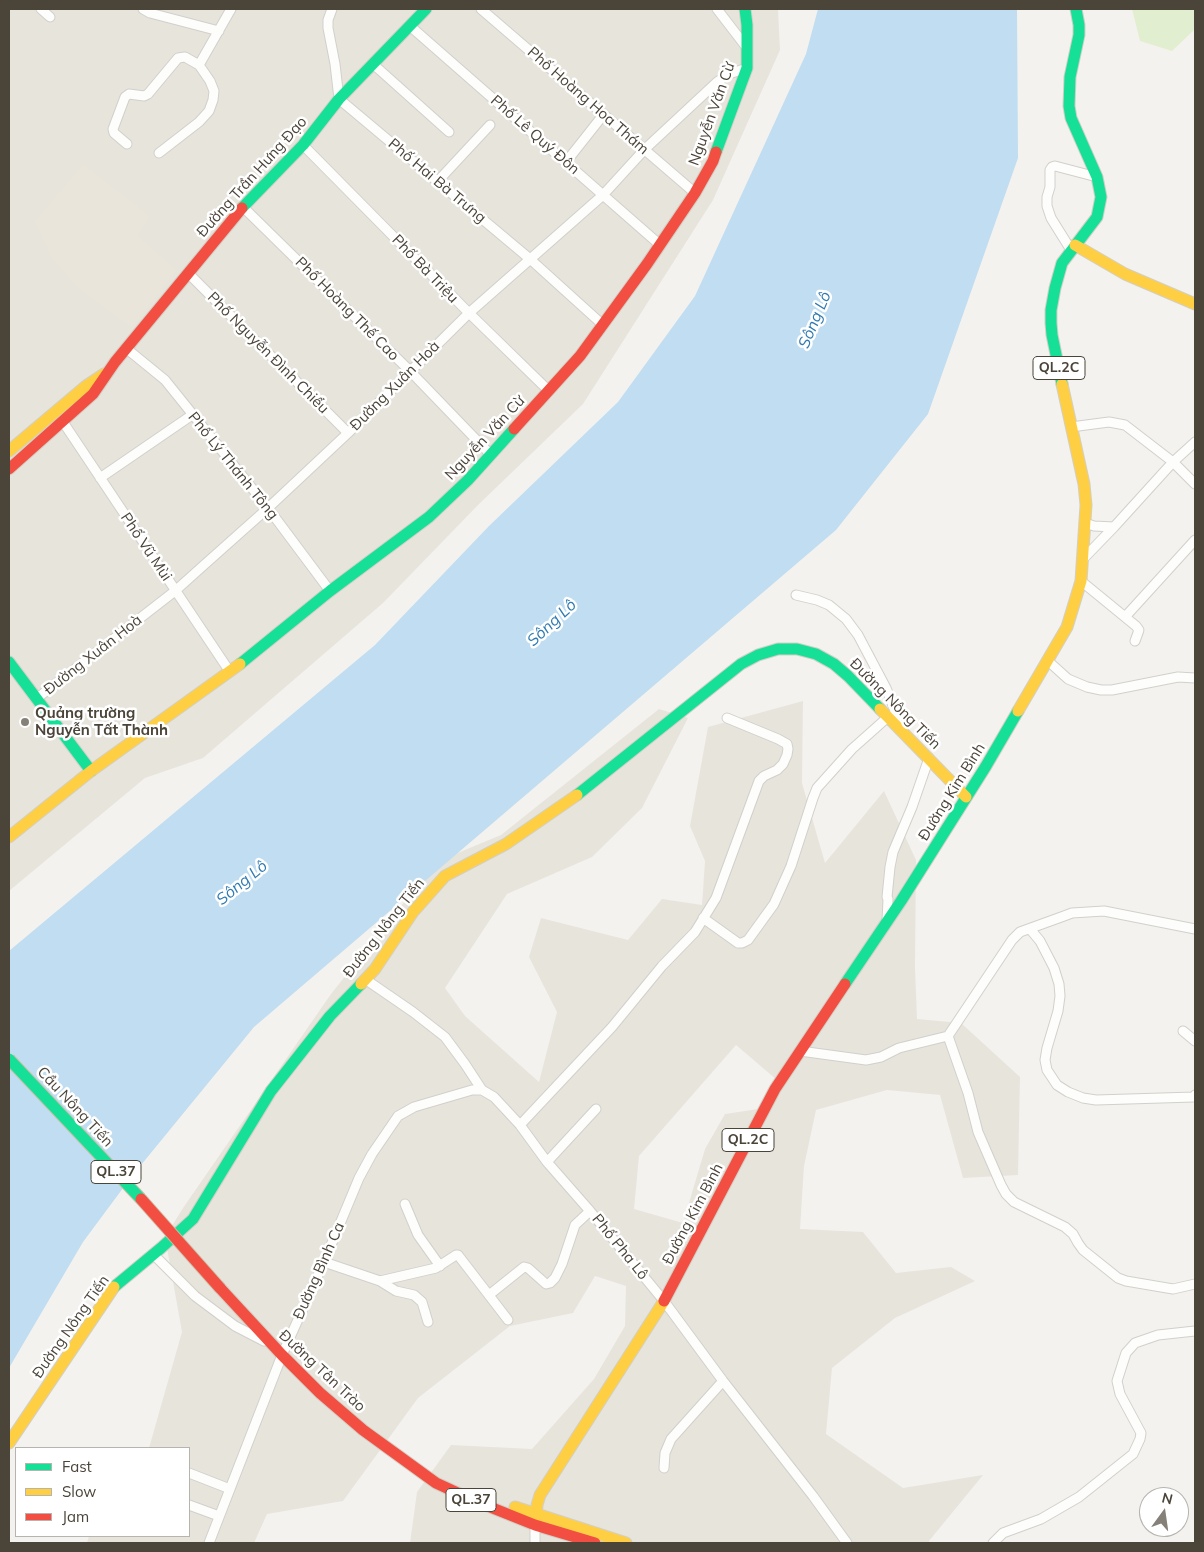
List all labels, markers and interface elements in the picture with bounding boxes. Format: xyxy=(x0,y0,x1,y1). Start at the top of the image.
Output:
street label: Phố Hoàng Hoa Thám xyxy=(524,43,652,159)
street label: Nguyễn Văn Cừ xyxy=(685,60,739,168)
street label: Phố Lê Quý Đôn xyxy=(487,92,583,178)
street label: Đường Trần Hưng Đạo xyxy=(193,113,311,241)
street label: Phố Hai Bà Trưng xyxy=(384,135,490,227)
street label: Phố Bà Triệu xyxy=(388,231,462,307)
street label: Phố Hoàng Thế Cao xyxy=(291,253,403,365)
street label: Phố Nguyễn Đình Chiểu xyxy=(204,289,332,417)
water label: Sông Lô xyxy=(794,289,836,351)
street label: Đường Xuân Hoà xyxy=(346,337,444,435)
road number: QL.2C xyxy=(1033,356,1085,379)
street label: Nguyễn Văn Cừ xyxy=(441,392,529,484)
street label: Phố Lý Thánh Tông xyxy=(184,409,282,523)
street label: Phố Vũ Mùi xyxy=(117,509,175,585)
water label: Sông Lô xyxy=(523,595,581,651)
street label: Đường Xuân Hoà xyxy=(40,611,146,699)
street label: Đường Nông Tiến xyxy=(846,655,944,753)
place label: Quảng trường Nguyễn Tất Thành xyxy=(35,704,168,739)
marker: Quảng trường Nguyễn Tất Thành xyxy=(19,716,31,728)
street label: Đường Kim Bình xyxy=(915,740,989,844)
water label: Sông Lô xyxy=(213,857,271,909)
street label: Đường Nông Tiến xyxy=(340,875,428,981)
street label: Cầu Nông Tiến xyxy=(33,1063,117,1151)
road number: QL.2C xyxy=(722,1128,774,1152)
road number: QL.37 xyxy=(91,1160,141,1184)
street label: Đường Kim Bình xyxy=(659,1160,727,1268)
street label: Phố Pha Lô xyxy=(588,1211,652,1283)
street label: Đường Bình Ca xyxy=(290,1220,348,1322)
street label: Đường Nông Tiến xyxy=(29,1272,113,1382)
street label: Đường Tân Trào xyxy=(275,1326,369,1416)
legend xyxy=(15,1447,190,1537)
text: Fast xyxy=(62,1457,92,1476)
text: Slow xyxy=(62,1482,96,1501)
north arrow xyxy=(1139,1487,1189,1537)
road number: QL.37 xyxy=(446,1488,496,1512)
text: N xyxy=(1160,1488,1175,1508)
text: Jam xyxy=(62,1507,89,1526)

